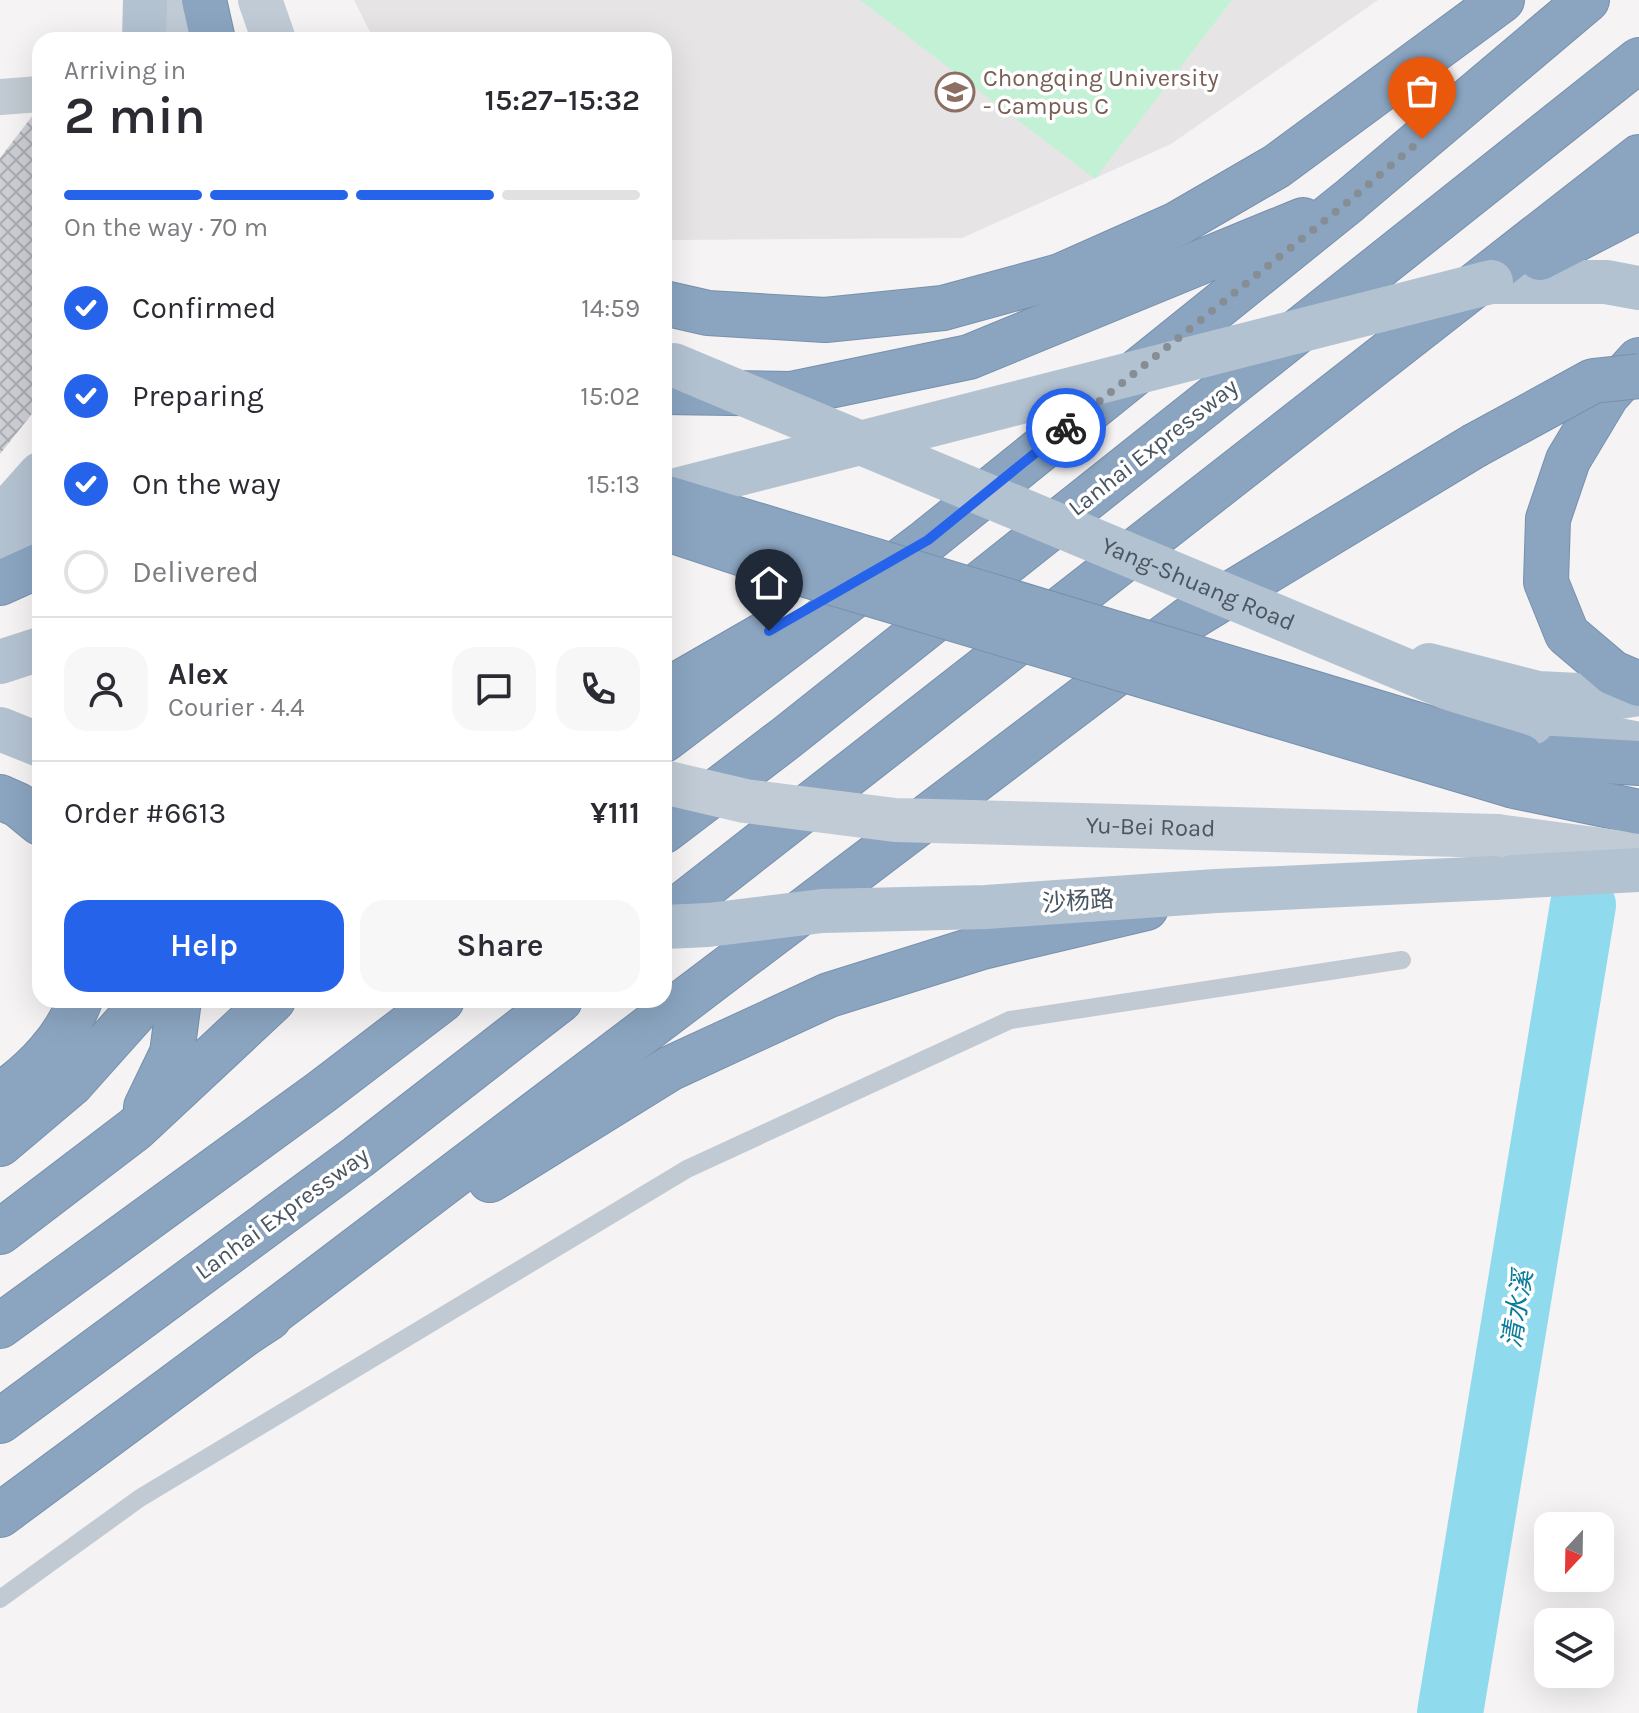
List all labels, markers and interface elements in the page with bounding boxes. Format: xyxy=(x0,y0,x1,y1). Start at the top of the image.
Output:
text: Arriving in xyxy=(64,55,186,86)
pin xyxy=(1388,57,1456,139)
place label: Chongqing University - Campus C xyxy=(983,64,1219,120)
icon: bag xyxy=(1400,69,1444,113)
school or university icon: Chongqing University - Campus C xyxy=(934,71,976,113)
text: 15:27–15:32 xyxy=(485,82,640,118)
text: 2 min xyxy=(64,85,206,146)
text: On the way · 70 m xyxy=(64,212,268,243)
icon: check xyxy=(64,286,108,330)
text: Confirmed xyxy=(132,290,276,326)
text: 14:59 xyxy=(581,293,640,324)
street label: Lanhai Expressway xyxy=(1063,372,1243,522)
icon: check xyxy=(64,374,108,418)
text: Preparing xyxy=(132,378,264,414)
text: 15:02 xyxy=(580,381,640,412)
courier xyxy=(1026,388,1106,468)
icon: bike xyxy=(1044,406,1088,450)
icon: check xyxy=(64,462,108,506)
text: On the way xyxy=(132,466,281,502)
text: 15:13 xyxy=(587,469,640,500)
street label: Yang-Shuang Road xyxy=(1097,531,1299,637)
pin xyxy=(735,549,803,631)
text: Delivered xyxy=(132,554,259,590)
icon: home xyxy=(747,561,791,605)
button: person xyxy=(64,647,148,731)
button: chat xyxy=(452,647,536,731)
button: phone xyxy=(556,647,640,731)
text: Alex xyxy=(168,656,228,692)
text: Courier · 4.4 xyxy=(168,692,304,723)
text: Order #6613 xyxy=(64,795,226,831)
text: ¥111 xyxy=(590,795,640,831)
street label: Yu-Bei Road xyxy=(1085,811,1216,843)
street label: 沙杨路 xyxy=(1041,885,1115,917)
button: Help xyxy=(64,900,344,992)
button: Share xyxy=(360,900,640,992)
street label: Lanhai Expressway xyxy=(190,1141,374,1285)
water label: 清水溪 xyxy=(1496,1265,1539,1350)
north arrow xyxy=(1534,1512,1614,1592)
map controls xyxy=(1534,1512,1614,1688)
button: layers xyxy=(1534,1608,1614,1688)

